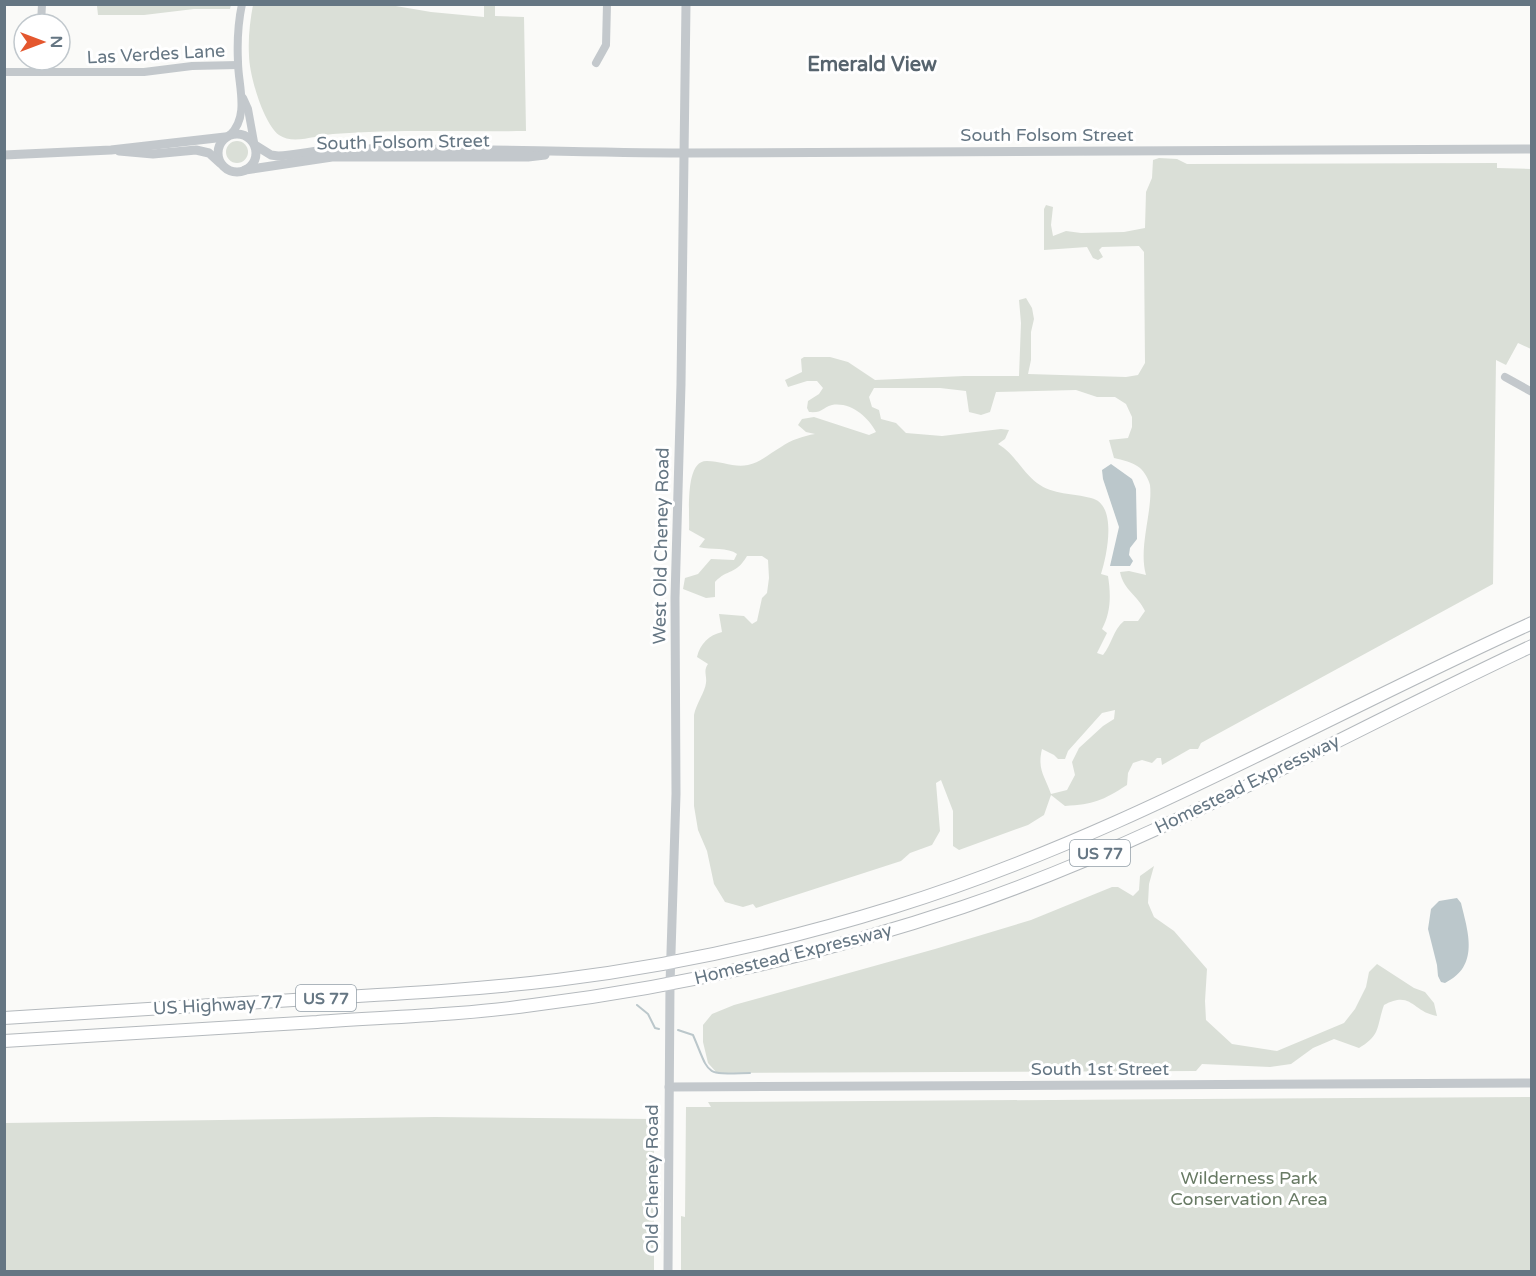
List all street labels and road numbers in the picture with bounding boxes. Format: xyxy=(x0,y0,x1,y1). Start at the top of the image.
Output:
street label: Las Verdes Lane xyxy=(86,39,226,69)
street label: South Folsom Street xyxy=(960,124,1134,146)
street label: South Folsom Street xyxy=(316,129,490,155)
street label: West Old Cheney Road xyxy=(648,447,674,645)
street label: Homestead Expressway xyxy=(1151,729,1343,838)
road number: US 77 xyxy=(1070,840,1130,866)
street label: Homestead Expressway xyxy=(692,919,894,989)
road number: US 77 xyxy=(296,985,356,1011)
street label: US Highway 77 xyxy=(152,991,284,1019)
street label: South 1st Street xyxy=(1031,1058,1169,1080)
street label: Old Cheney Road xyxy=(641,1104,663,1254)

